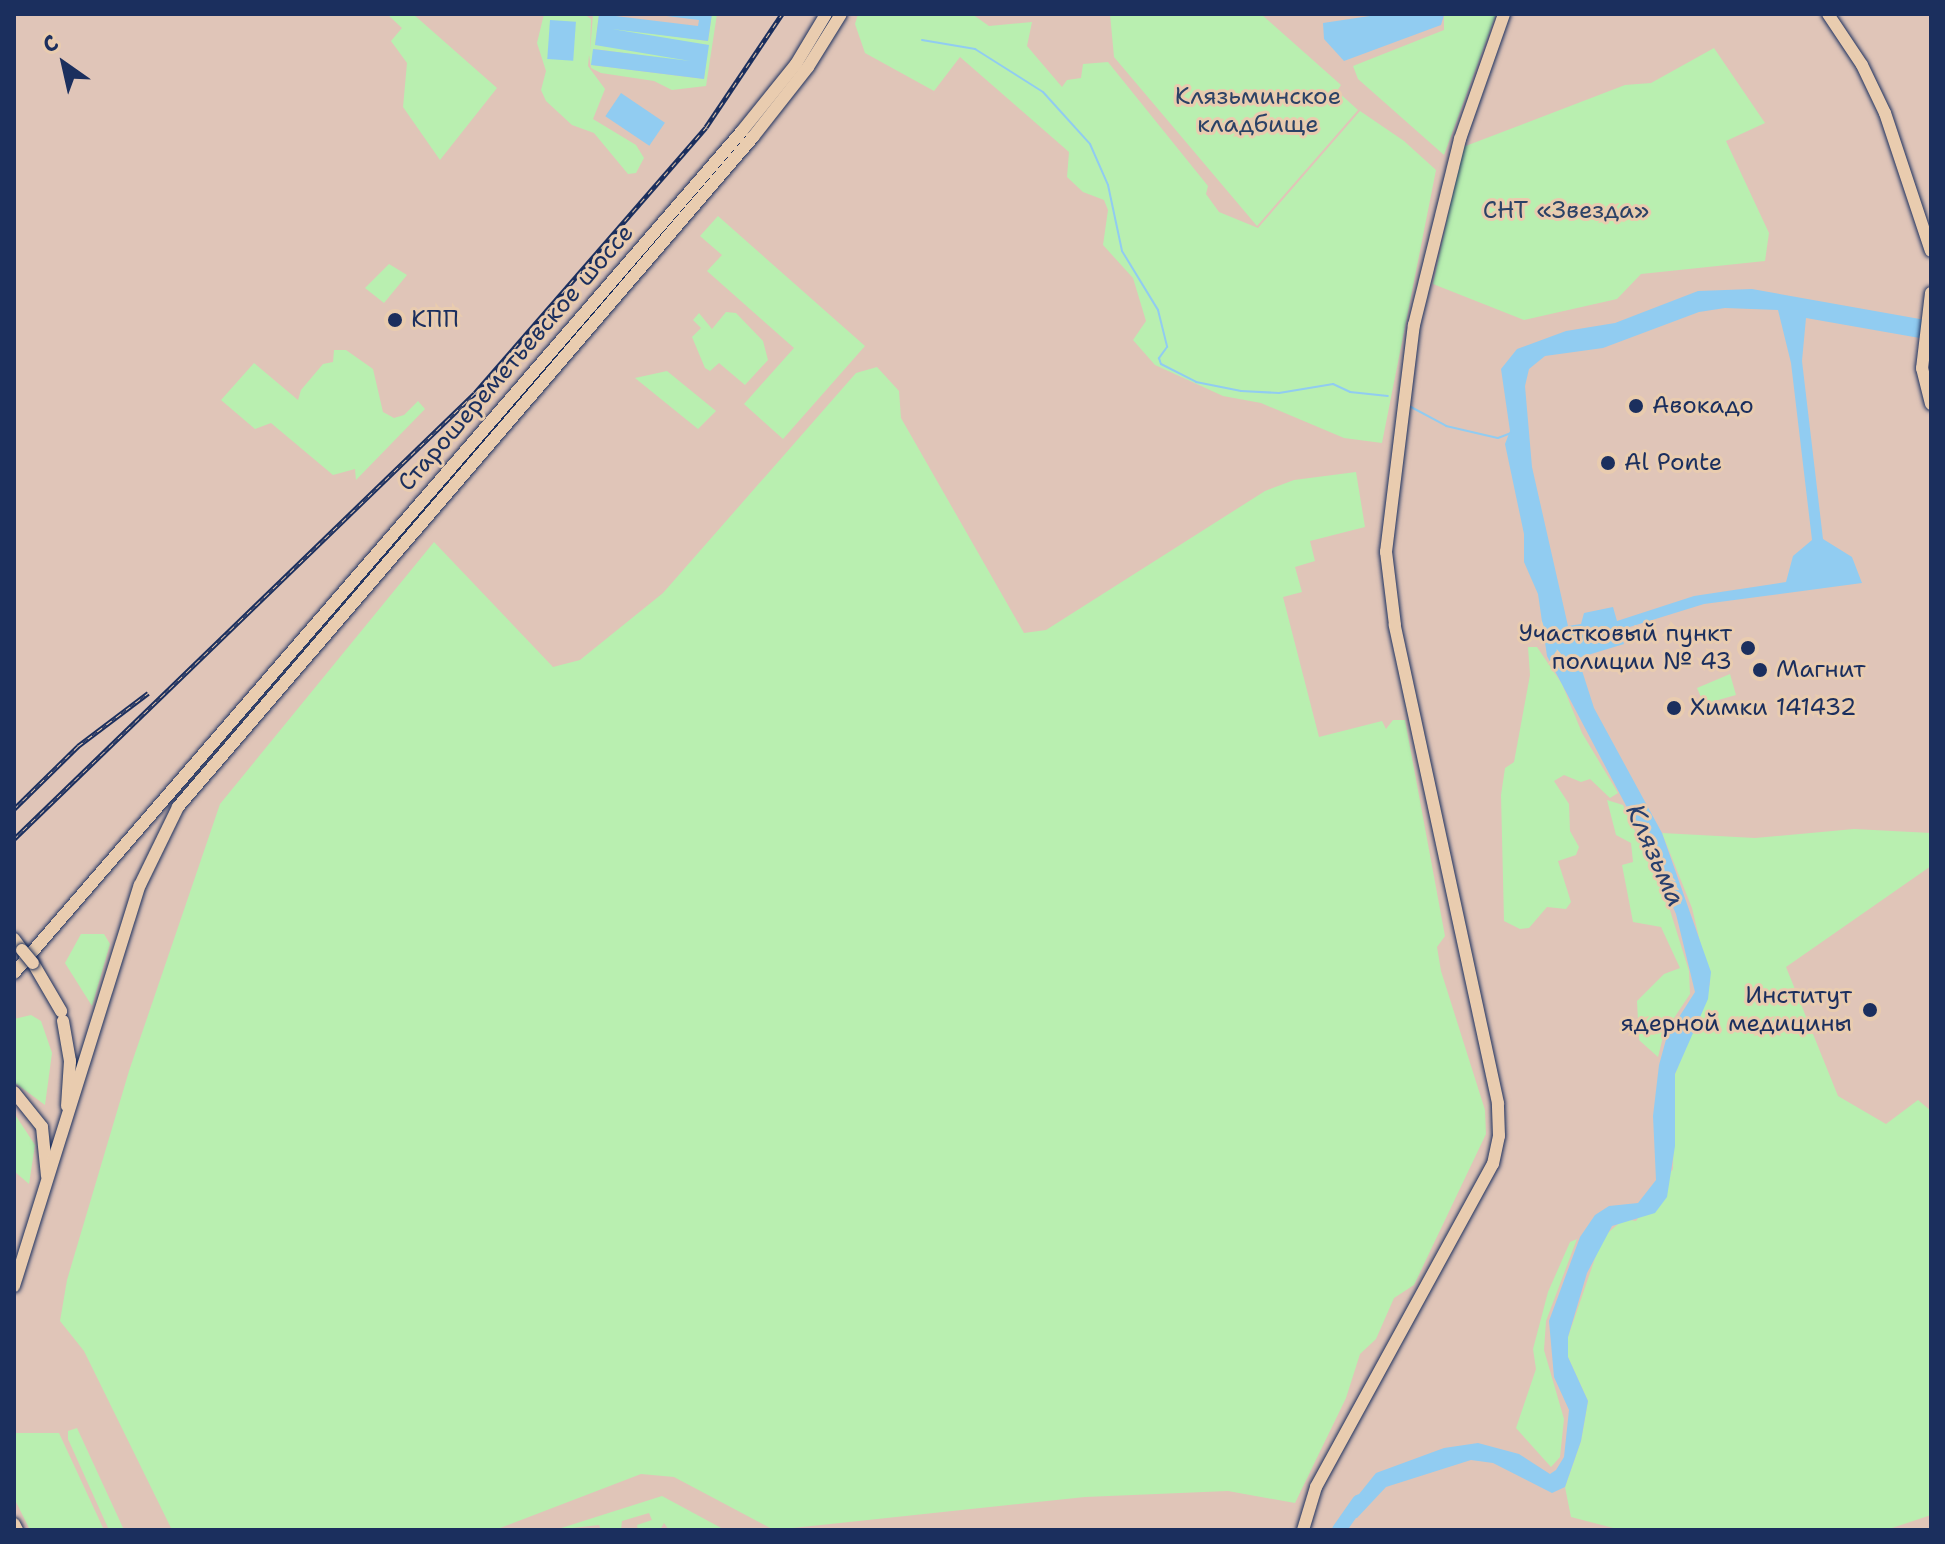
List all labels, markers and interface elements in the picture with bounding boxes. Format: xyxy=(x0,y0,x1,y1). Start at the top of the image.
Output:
north arrow xyxy=(24,24,104,104)
text: С xyxy=(37,28,64,59)
park label: Клязьминское кладбище xyxy=(1175,83,1341,139)
park label: СНТ «Звезда» xyxy=(1483,197,1649,225)
street label: Старошереметьевское шоссе xyxy=(392,219,640,497)
place label: КПП xyxy=(411,306,459,334)
marker: КПП xyxy=(386,311,404,329)
place label: Авокадо xyxy=(1652,392,1754,420)
marker: Авокадо xyxy=(1627,397,1645,415)
place label: Al Ponte xyxy=(1624,449,1722,477)
marker: Al Ponte xyxy=(1599,454,1617,472)
place label: Участковый пункт полиции № 43 xyxy=(1518,620,1732,676)
marker: Участковый пункт полиции № 43 xyxy=(1739,639,1757,657)
place label: Магнит xyxy=(1776,656,1865,684)
marker: Магнит xyxy=(1751,661,1769,679)
place label: Химки 141432 xyxy=(1690,694,1856,722)
marker: Химки 141432 xyxy=(1665,699,1683,717)
water label: Клязьма xyxy=(1620,799,1692,911)
place label: Институт ядерной медицины xyxy=(1621,982,1852,1038)
marker: Институт ядерной медицины xyxy=(1859,999,1881,1021)

